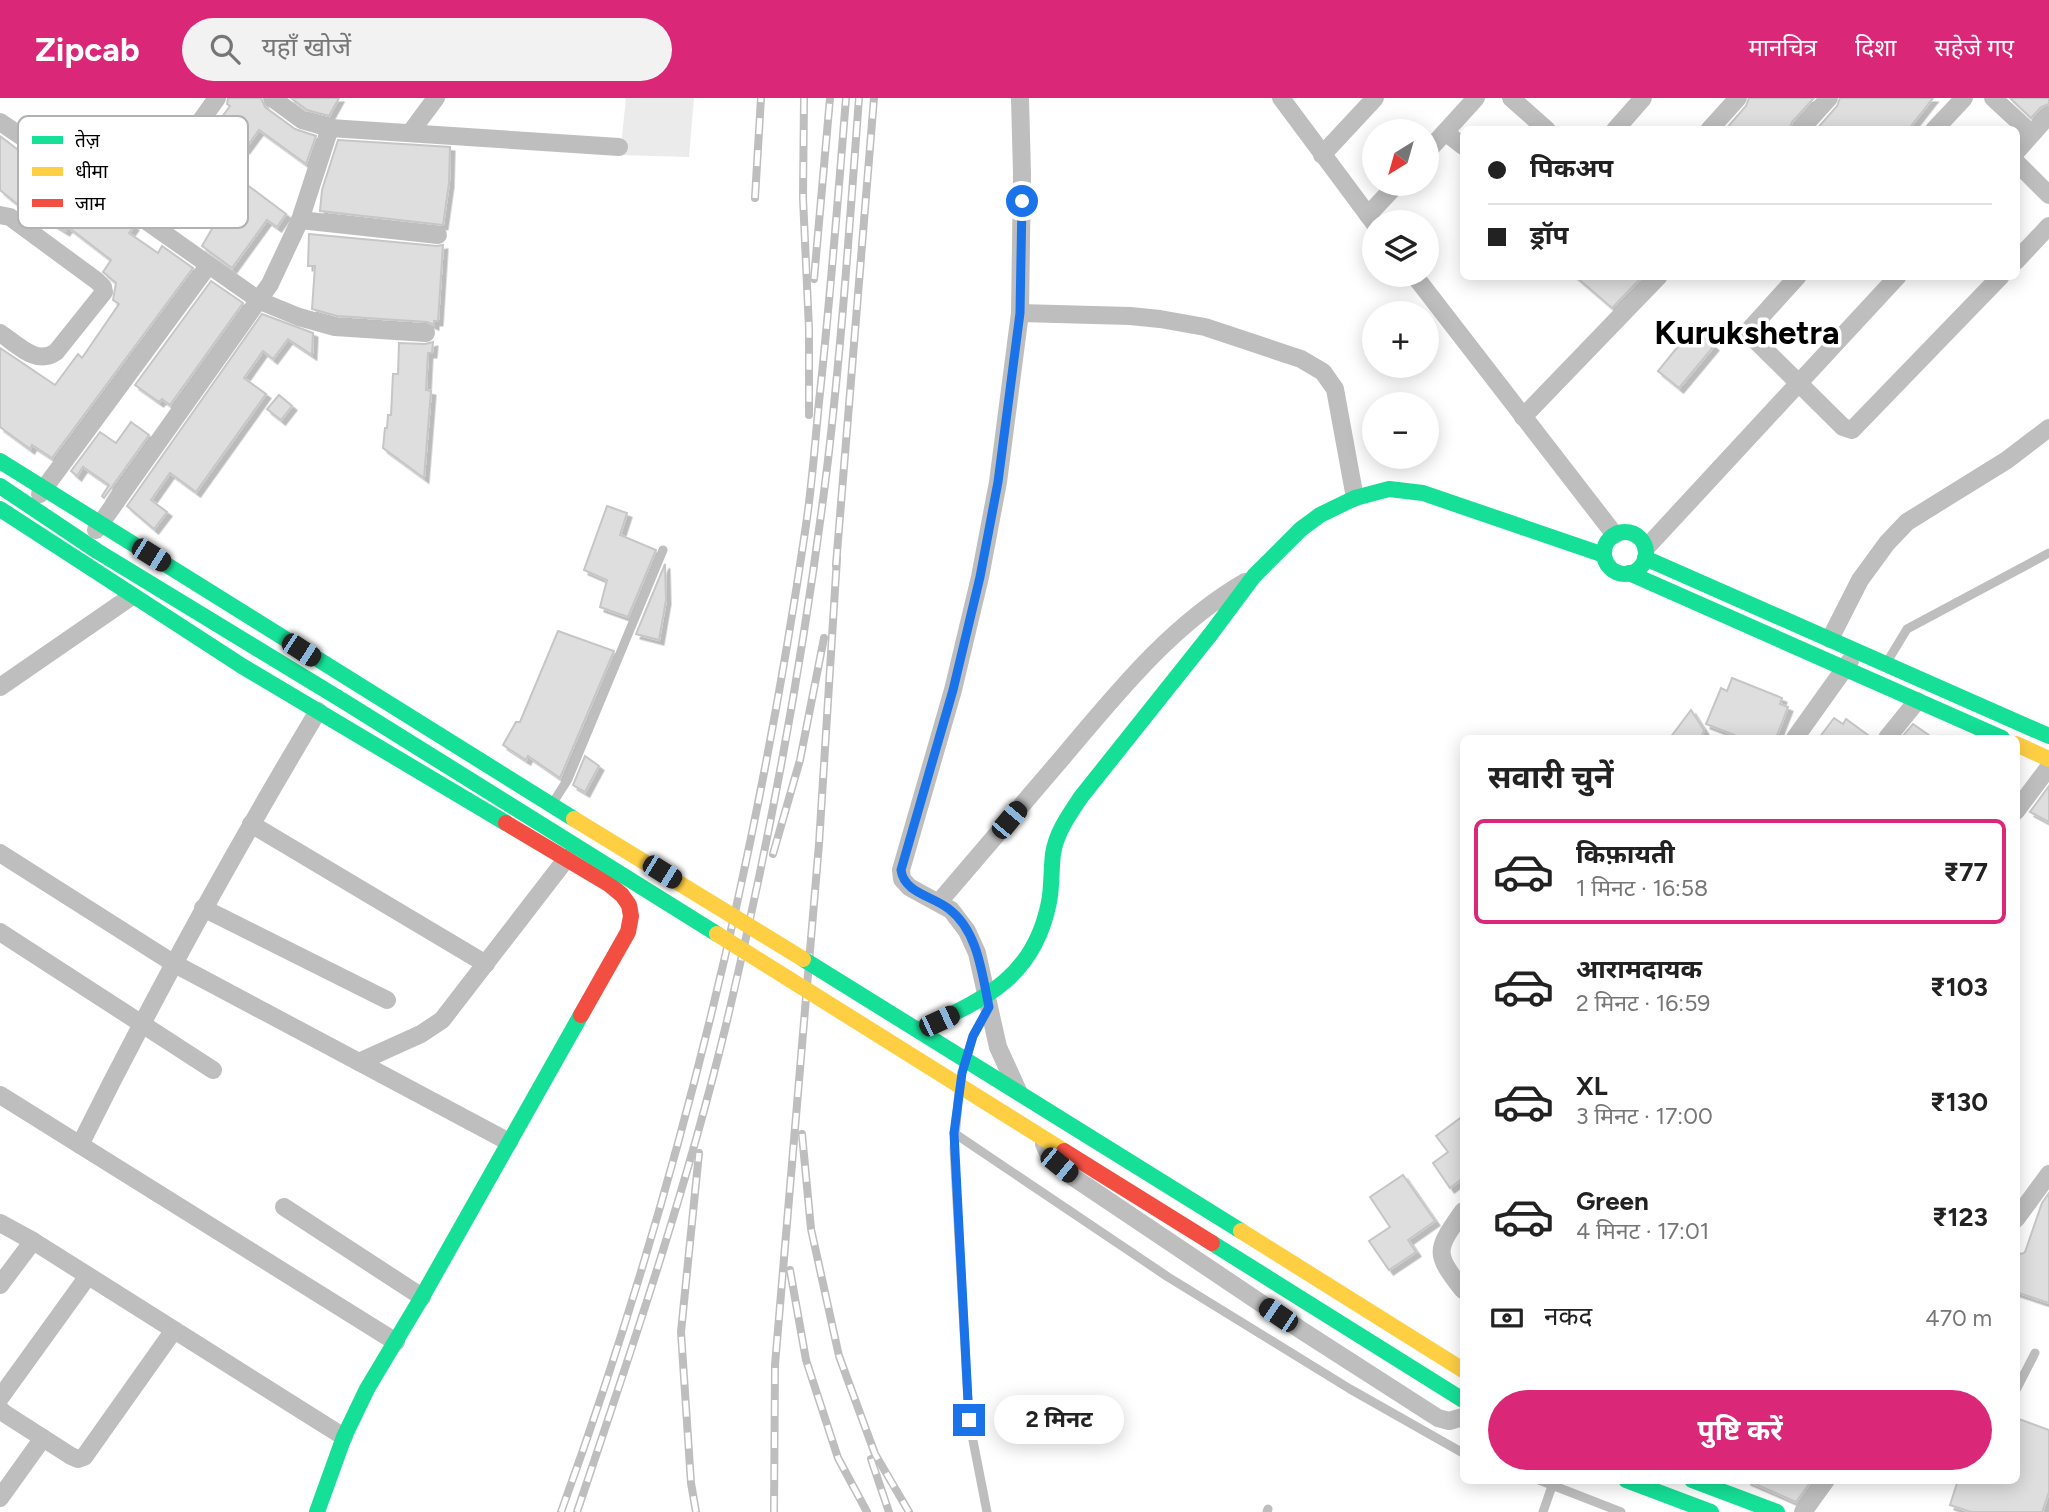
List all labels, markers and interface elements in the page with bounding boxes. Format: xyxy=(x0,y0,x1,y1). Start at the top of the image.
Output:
search box xyxy=(182,18,672,81)
text: Zipcab xyxy=(35,30,140,69)
icon: search xyxy=(206,30,244,68)
text: यहाँ खोजें xyxy=(262,31,351,63)
text: मानचित्र xyxy=(1748,33,1817,62)
text: दिशा xyxy=(1855,33,1897,62)
text: सहेजे गए xyxy=(1935,33,2014,62)
legend xyxy=(18,116,248,228)
north arrow xyxy=(1362,119,1438,196)
map controls xyxy=(1362,119,1439,469)
text: तेज़ xyxy=(75,129,101,152)
text: पिकअप xyxy=(1530,152,1613,184)
text: धीमा xyxy=(75,160,109,183)
route start xyxy=(1006,185,1038,217)
text: जाम xyxy=(75,192,106,215)
button: layers xyxy=(1362,210,1439,287)
text: ड्रॉप xyxy=(1530,219,1568,251)
button: + xyxy=(1362,301,1439,378)
district label: Kurukshetra xyxy=(1654,313,1840,352)
button: − xyxy=(1362,392,1439,469)
car xyxy=(128,535,175,575)
car xyxy=(278,630,325,670)
text: सवारी चुनें xyxy=(1488,758,1613,796)
car xyxy=(988,797,1031,843)
text: किफ़ायती xyxy=(1576,838,1675,870)
icon: car xyxy=(1492,840,1555,903)
car xyxy=(639,852,686,892)
text: ₹77 xyxy=(1943,856,1988,888)
text: 1 मिनट · 16:58 xyxy=(1576,874,1708,902)
text: आरामदायक xyxy=(1576,953,1702,985)
icon: car xyxy=(1492,955,1555,1018)
text: ₹103 xyxy=(1930,971,1988,1003)
text: 2 मिनट · 16:59 xyxy=(1576,989,1710,1017)
car xyxy=(916,1003,963,1039)
icon: car xyxy=(1492,1070,1555,1133)
text: XL xyxy=(1576,1070,1608,1102)
text: ₹130 xyxy=(1930,1086,1988,1118)
text: 3 मिनट · 17:00 xyxy=(1576,1102,1713,1130)
car xyxy=(1037,1144,1082,1186)
icon: car xyxy=(1492,1185,1555,1248)
text: Green xyxy=(1576,1185,1649,1217)
text: ₹123 xyxy=(1932,1201,1988,1233)
text: 4 मिनट · 17:01 xyxy=(1576,1217,1709,1245)
car xyxy=(1255,1295,1302,1335)
icon: cash xyxy=(1488,1299,1526,1337)
text: नकद xyxy=(1544,1300,1592,1332)
text: 470 m xyxy=(1925,1304,1992,1332)
button: पुष्टि करें xyxy=(1488,1390,1992,1470)
callout: 2 मिनट xyxy=(993,1396,1123,1444)
route end xyxy=(953,1404,985,1436)
text: 2 मिनट xyxy=(1025,1405,1093,1433)

